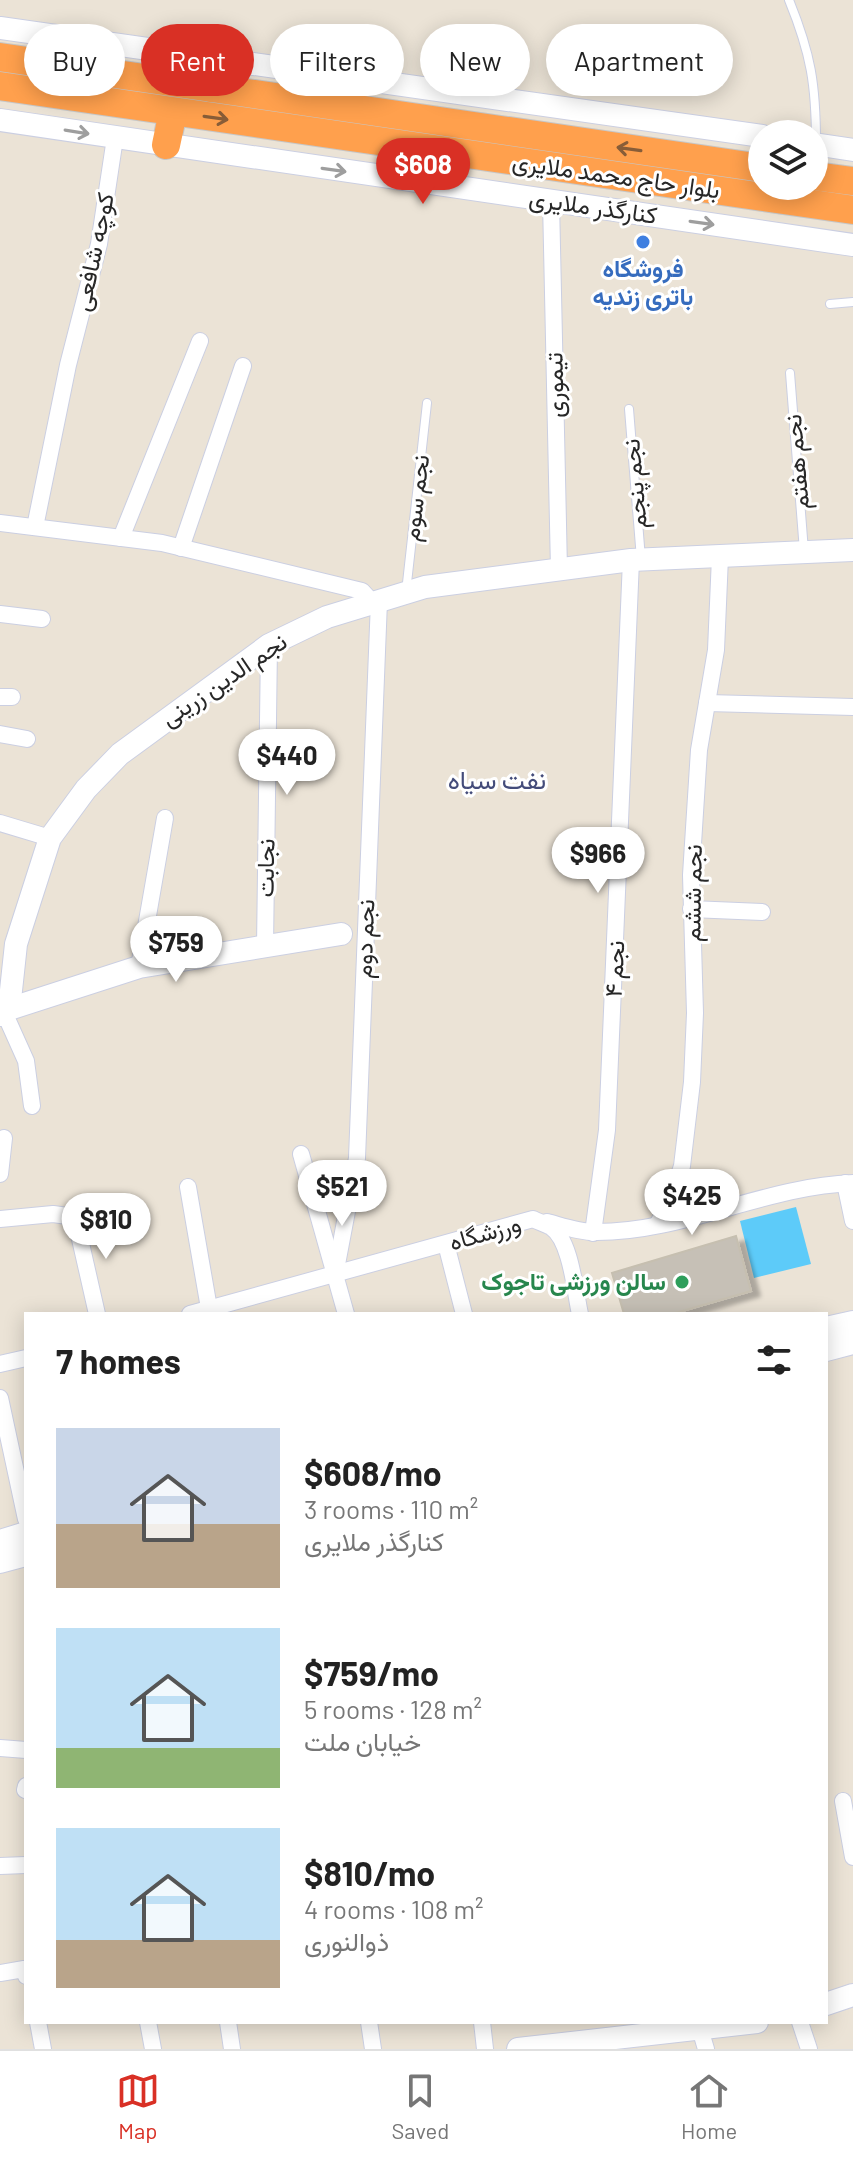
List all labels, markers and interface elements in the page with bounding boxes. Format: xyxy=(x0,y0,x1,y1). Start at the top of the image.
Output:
chip: Buy xyxy=(24,24,125,96)
chip: Rent xyxy=(141,24,254,96)
chip: Filters xyxy=(270,24,404,96)
chip: New xyxy=(420,24,530,96)
chip: Apartment xyxy=(546,24,733,96)
one-way arrow xyxy=(203,111,228,126)
map controls xyxy=(748,120,828,200)
button: layers xyxy=(748,120,828,200)
one-way arrow xyxy=(64,125,89,140)
pin: $608 xyxy=(376,138,470,206)
one-way arrow xyxy=(617,141,643,156)
street label: بلوار حاج محمد ملایری xyxy=(510,146,722,206)
text: $608 xyxy=(394,148,452,179)
one-way arrow xyxy=(321,163,346,178)
street label: کنارگذر ملایری xyxy=(527,182,659,231)
street label: کوچه شافعی xyxy=(66,190,122,314)
one-way arrow xyxy=(689,216,715,231)
marker: فروشگاه باتری زندیه xyxy=(634,233,652,251)
place label: فروشگاه باتری زندیه xyxy=(593,253,693,312)
street label: تیموری xyxy=(538,352,571,418)
street label: نجم هفتم xyxy=(777,413,817,511)
street label: نجم پنجم xyxy=(615,438,655,530)
street label: نجم سوم xyxy=(395,453,437,543)
street label: نجم الدین زرینی xyxy=(155,626,293,734)
pin: $440 xyxy=(240,729,334,797)
text: $440 xyxy=(256,739,318,770)
district label: نفت سیاه xyxy=(448,763,546,795)
pin: $966 xyxy=(551,827,645,895)
text: $966 xyxy=(570,837,626,868)
street label: نجابت xyxy=(249,838,281,898)
street label: نجم ششم xyxy=(676,844,710,942)
street label: نجم دوم xyxy=(348,899,382,979)
pin: $759 xyxy=(129,916,223,984)
text: $759 xyxy=(148,926,204,957)
street label: نجم ۴ xyxy=(598,940,632,998)
pin: $521 xyxy=(295,1160,389,1228)
pin: $425 xyxy=(645,1169,739,1237)
text: $521 xyxy=(316,1170,368,1201)
text: $425 xyxy=(662,1179,722,1210)
pin: $810 xyxy=(59,1193,153,1261)
text: $810 xyxy=(80,1203,132,1234)
street label: ورزشگاه xyxy=(445,1207,524,1258)
place label: سالن ورزشی تاجوک xyxy=(481,1266,666,1297)
marker: سالن ورزشی تاجوک xyxy=(673,1273,691,1291)
icon: filters xyxy=(752,1338,796,1382)
text: 7 homes xyxy=(56,1340,181,1381)
text: $608/mo xyxy=(304,1452,442,1493)
icon: home xyxy=(120,1460,216,1556)
text: 3 rooms · 110 m² xyxy=(304,1493,478,1524)
text: کنارگذر ملایری xyxy=(304,1525,444,1556)
text: $759/mo xyxy=(304,1652,439,1693)
icon: home xyxy=(120,1660,216,1756)
text: 5 rooms · 128 m² xyxy=(304,1693,482,1724)
text: خیابان ملت xyxy=(304,1725,421,1756)
text: $810/mo xyxy=(304,1852,435,1893)
icon: home xyxy=(120,1860,216,1956)
text: 4 rooms · 108 m² xyxy=(304,1893,484,1924)
text: ذوالنوری xyxy=(304,1925,389,1956)
tab: Map xyxy=(116,2069,160,2143)
tab: Saved xyxy=(392,2069,449,2143)
tab: Home xyxy=(681,2069,737,2143)

